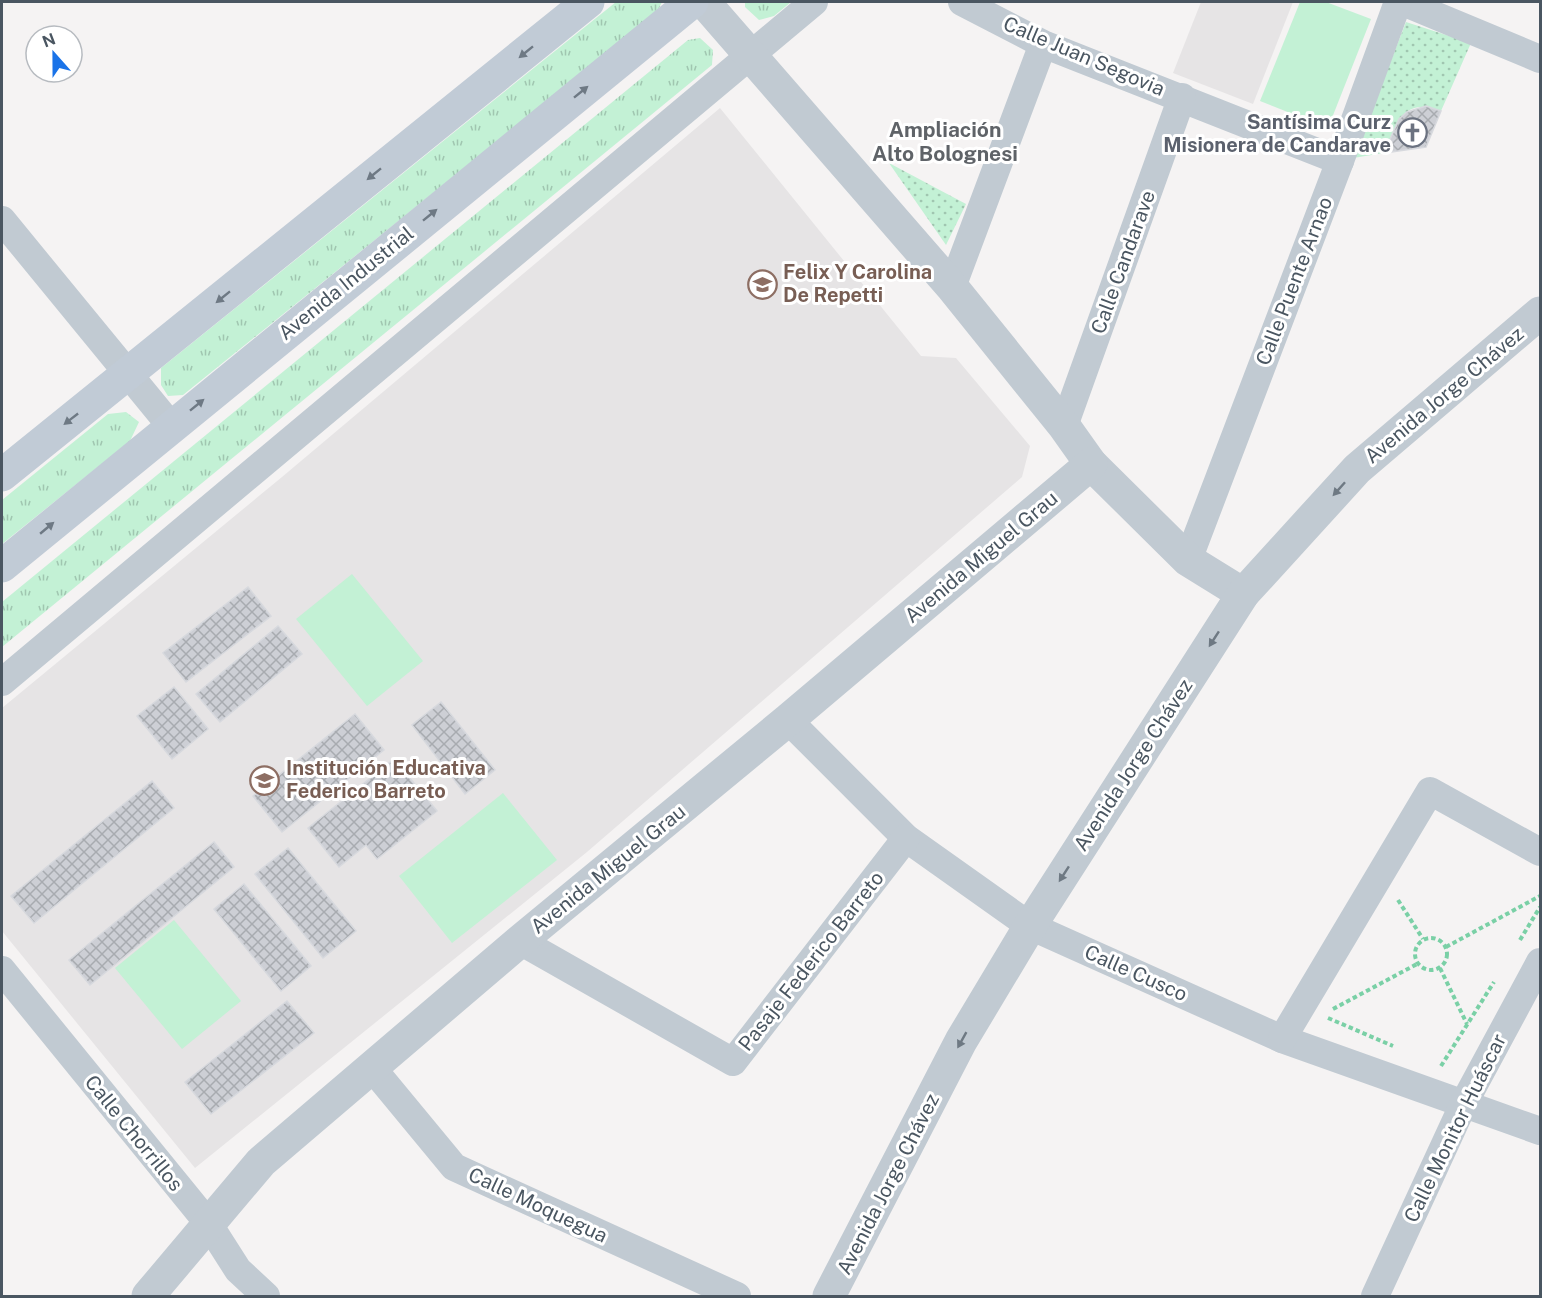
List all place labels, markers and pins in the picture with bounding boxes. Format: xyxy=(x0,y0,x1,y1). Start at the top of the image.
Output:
place label: Santísima Curz Misionera de Candarave xyxy=(1163,110,1391,157)
church icon: Santísima Curz Misionera de Candarave xyxy=(1396,117,1428,149)
place label: Felix Y Carolina De Repetti xyxy=(783,260,932,307)
school or university icon: Felix Y Carolina De Repetti xyxy=(746,268,778,300)
place label: Institución Educativa Federico Barreto xyxy=(286,756,486,803)
school or university icon: Institución Educativa Federico Barreto xyxy=(249,764,281,796)

